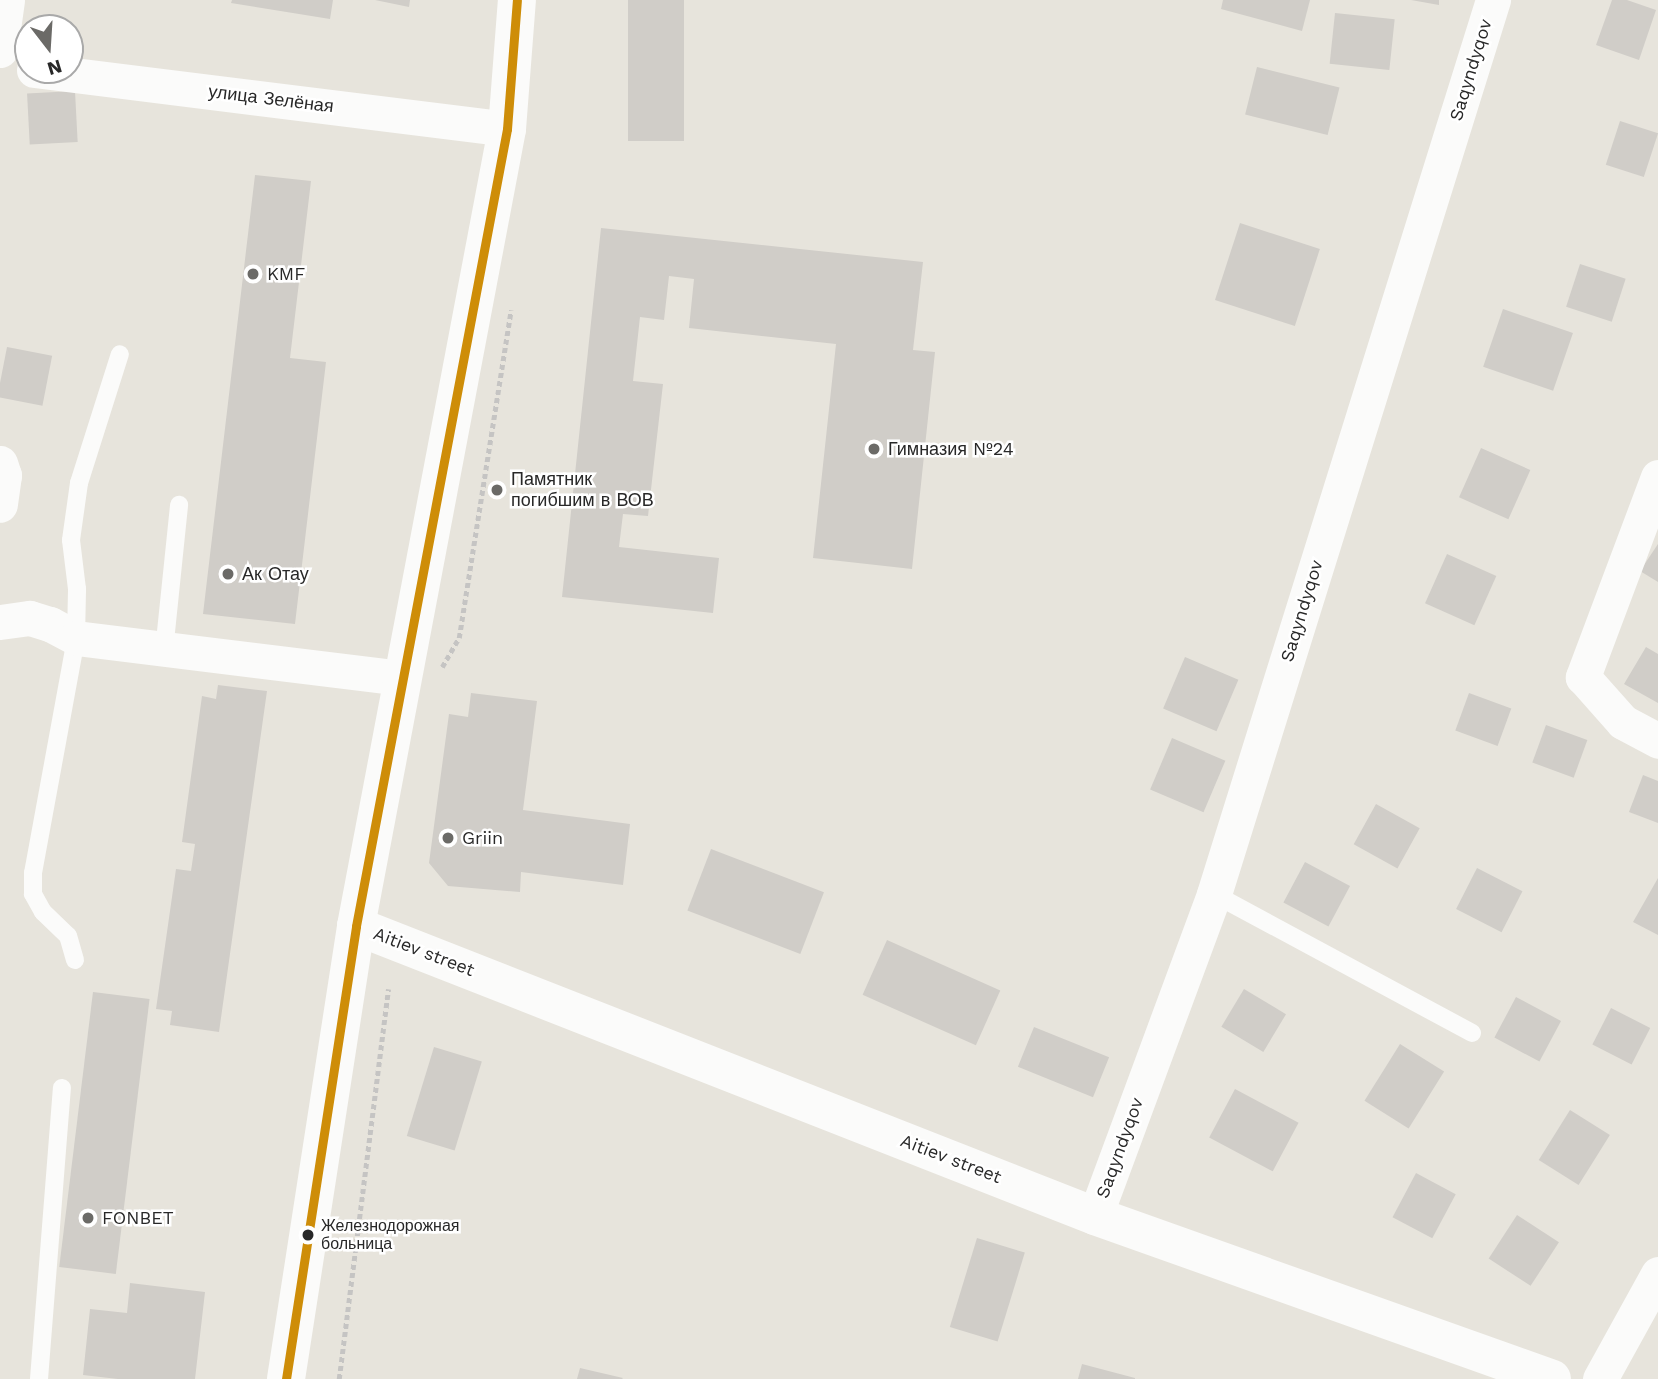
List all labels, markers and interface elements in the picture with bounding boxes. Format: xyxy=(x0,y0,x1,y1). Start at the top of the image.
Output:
north arrow xyxy=(14,14,84,84)
street label: Saqyndyqov xyxy=(1445,17,1497,123)
text: N xyxy=(45,55,65,81)
street label: улица Зелёная xyxy=(207,81,335,117)
place label: KMF xyxy=(267,263,305,285)
marker: KMF xyxy=(245,266,261,282)
place label: Гимназия №24 xyxy=(888,438,1014,460)
marker: Гимназия №24 xyxy=(866,441,882,457)
place label: Памятник погибшим в ВОВ xyxy=(511,469,654,512)
marker: Памятник погибшим в ВОВ xyxy=(489,482,505,498)
street label: Saqyndyqov xyxy=(1276,558,1328,664)
place label: Ак Отау xyxy=(242,563,309,585)
marker: Ак Отау xyxy=(220,566,236,582)
place label: Griin xyxy=(462,827,503,849)
marker: Griin xyxy=(440,830,456,846)
street label: Aitiev street xyxy=(370,923,478,981)
street label: Saqyndyqov xyxy=(1092,1095,1148,1201)
street label: Aitiev street xyxy=(897,1130,1005,1188)
place label: FONBET xyxy=(102,1207,174,1229)
marker: FONBET xyxy=(80,1210,96,1226)
place label: Железнодорожная больница xyxy=(321,1216,460,1254)
marker: Железнодорожная больница xyxy=(301,1228,315,1242)

